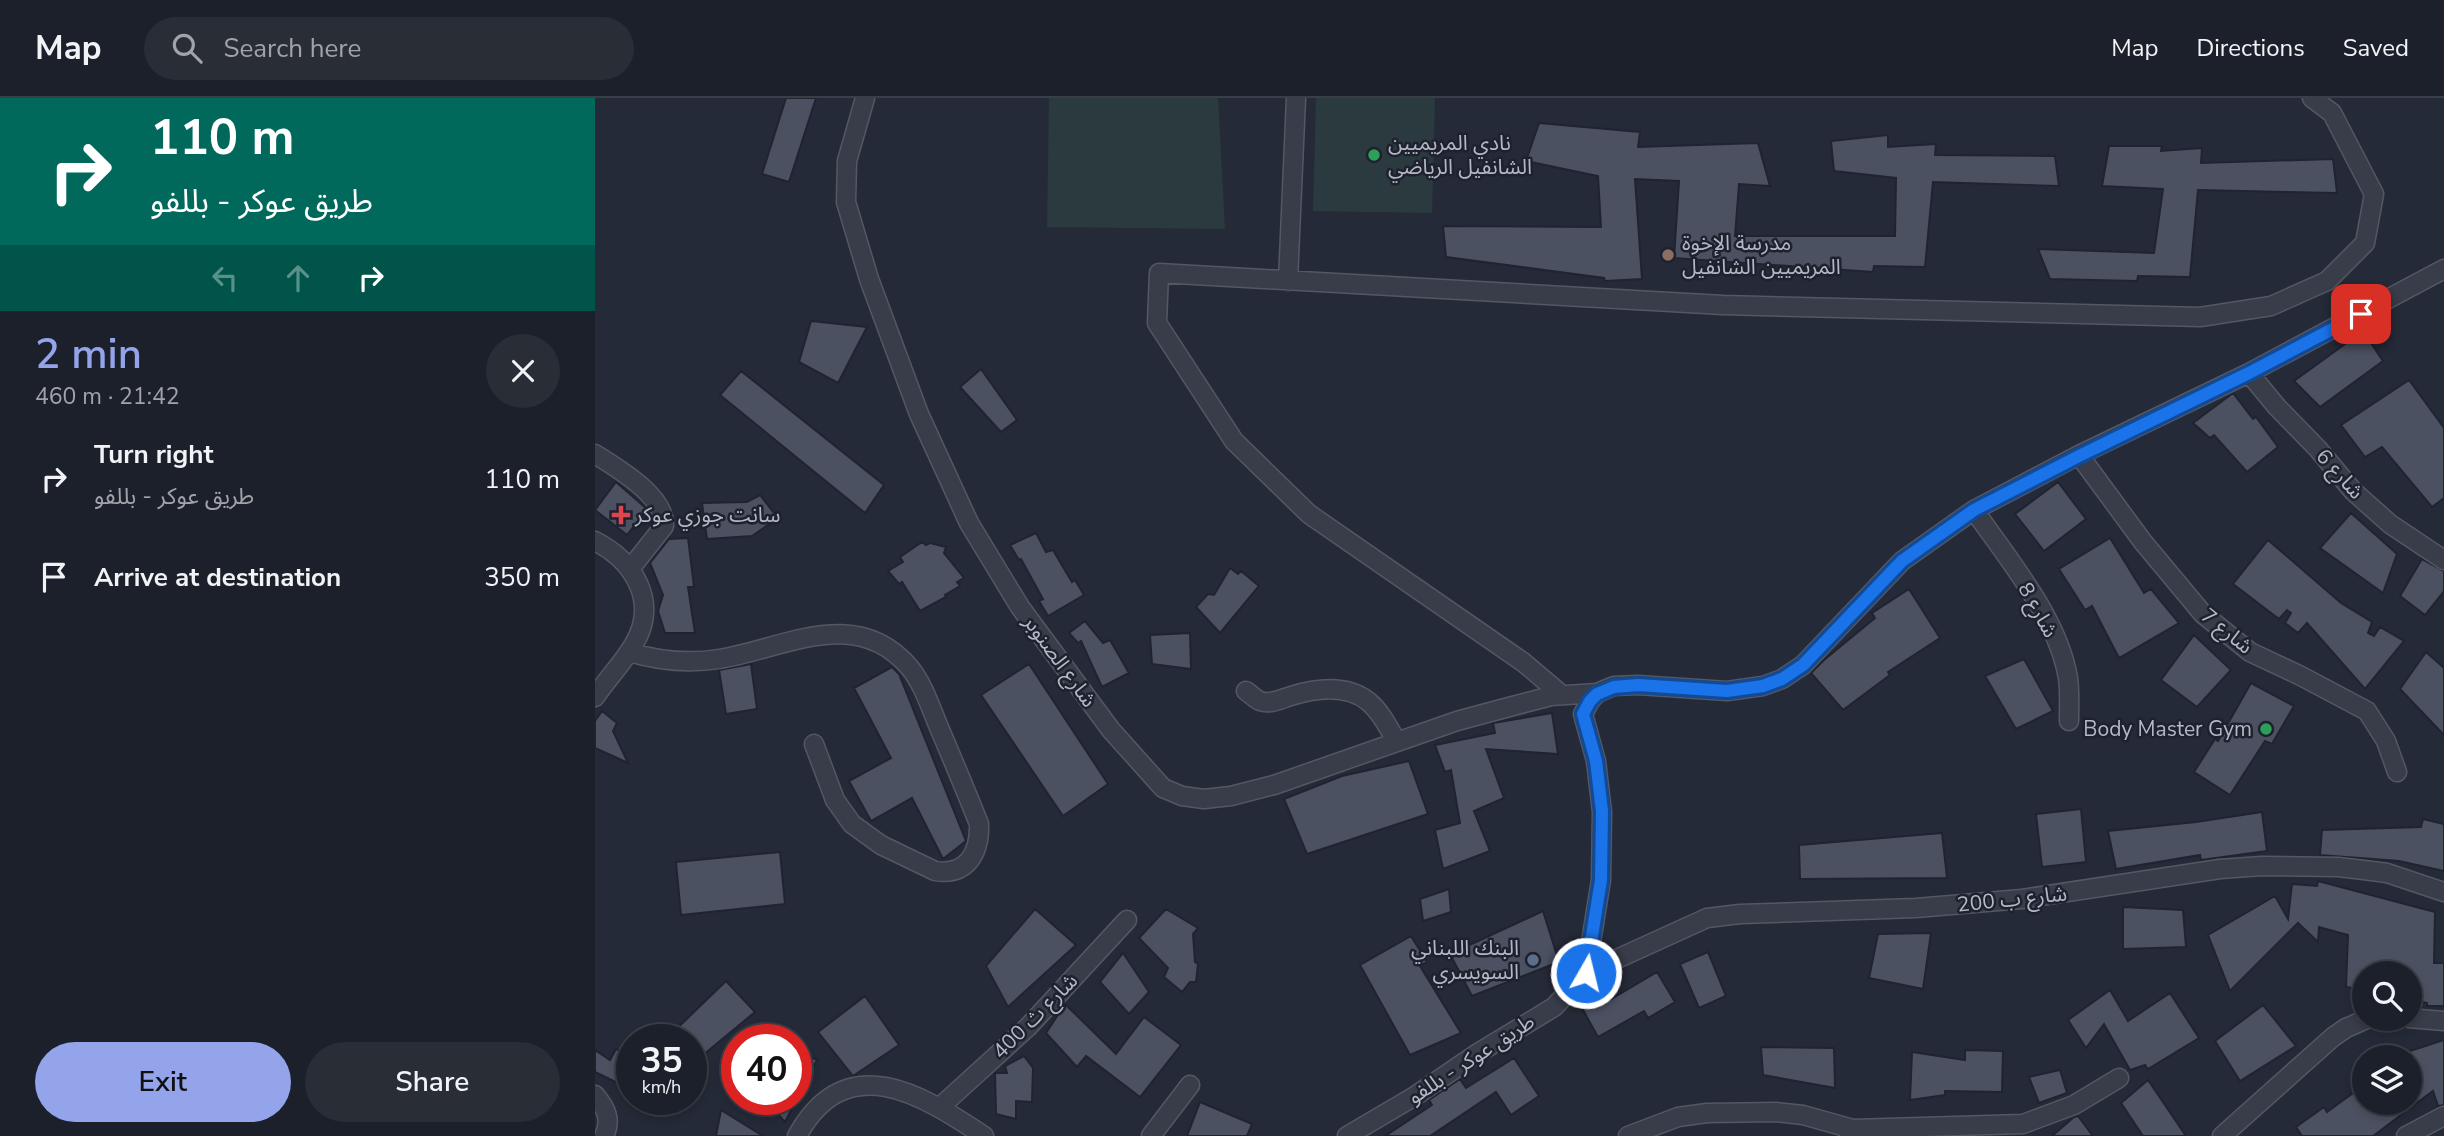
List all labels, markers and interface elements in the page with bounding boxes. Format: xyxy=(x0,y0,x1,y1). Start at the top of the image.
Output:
search box xyxy=(144,17,634,80)
text: Map xyxy=(35,26,102,71)
icon: search xyxy=(168,29,206,67)
text: Search here xyxy=(224,31,361,66)
text: Map xyxy=(2111,32,2158,64)
text: Directions xyxy=(2196,32,2305,64)
text: Saved xyxy=(2343,32,2409,64)
text: 110 m xyxy=(150,104,294,171)
icon: right xyxy=(35,126,126,217)
place label: نادي المريميين الشانفيل الرياضي xyxy=(1388,129,1532,183)
marker: نادي المريميين الشانفيل الرياضي xyxy=(1366,147,1382,163)
text: طريق عوكر - بللفو xyxy=(150,180,373,223)
place label: مدرسة الإخوة المريميين الشانفيل xyxy=(1682,229,1841,281)
marker: مدرسة الإخوة المريميين الشانفيل xyxy=(1660,247,1676,263)
icon: left xyxy=(206,259,244,297)
icon: ahead xyxy=(279,259,317,297)
icon: right xyxy=(352,259,390,297)
pin xyxy=(2331,284,2391,344)
icon: arrive xyxy=(2342,295,2380,333)
text: 2 min xyxy=(35,326,142,383)
button: close xyxy=(486,334,560,408)
text: 460 m · 21:42 xyxy=(35,381,180,412)
text: Turn right xyxy=(94,437,213,472)
street label: شارع 6 xyxy=(2309,443,2370,506)
icon: right xyxy=(35,460,73,498)
text: 110 m xyxy=(484,462,560,497)
text: طريق عوكر - بللفو xyxy=(94,481,254,512)
place label: سانت جوزي عوكر xyxy=(634,501,780,531)
marker: سانت جوزي عوكر xyxy=(613,507,629,523)
icon: arrive xyxy=(35,558,73,596)
text: Arrive at destination xyxy=(94,560,341,595)
text: 350 m xyxy=(484,560,560,595)
street label: شارع 8 xyxy=(2011,577,2065,643)
street label: شارع 7 xyxy=(2195,602,2259,661)
street label: شارع الصنوبر xyxy=(1016,608,1103,713)
place label: Body Master Gym xyxy=(2083,715,2252,743)
marker: Body Master Gym xyxy=(2258,721,2274,737)
street label: شارع ب 200 xyxy=(1956,879,2068,920)
place label: البنك اللبناني السويسري xyxy=(1411,934,1519,988)
position arrow xyxy=(1549,936,1623,1010)
marker: البنك اللبناني السويسري xyxy=(1525,952,1541,968)
map controls xyxy=(2352,961,2422,1115)
button: search xyxy=(2352,961,2422,1031)
street label: شارع ث 400 xyxy=(986,967,1085,1066)
street label: طريق عوكر - بللفو xyxy=(1402,1007,1540,1111)
speed limit sign: 40 xyxy=(721,1024,812,1115)
text: 35 xyxy=(640,1037,683,1084)
button: Exit xyxy=(35,1042,291,1122)
button: Share xyxy=(305,1042,560,1122)
button: layers xyxy=(2352,1045,2422,1115)
text: km/h xyxy=(642,1075,681,1099)

